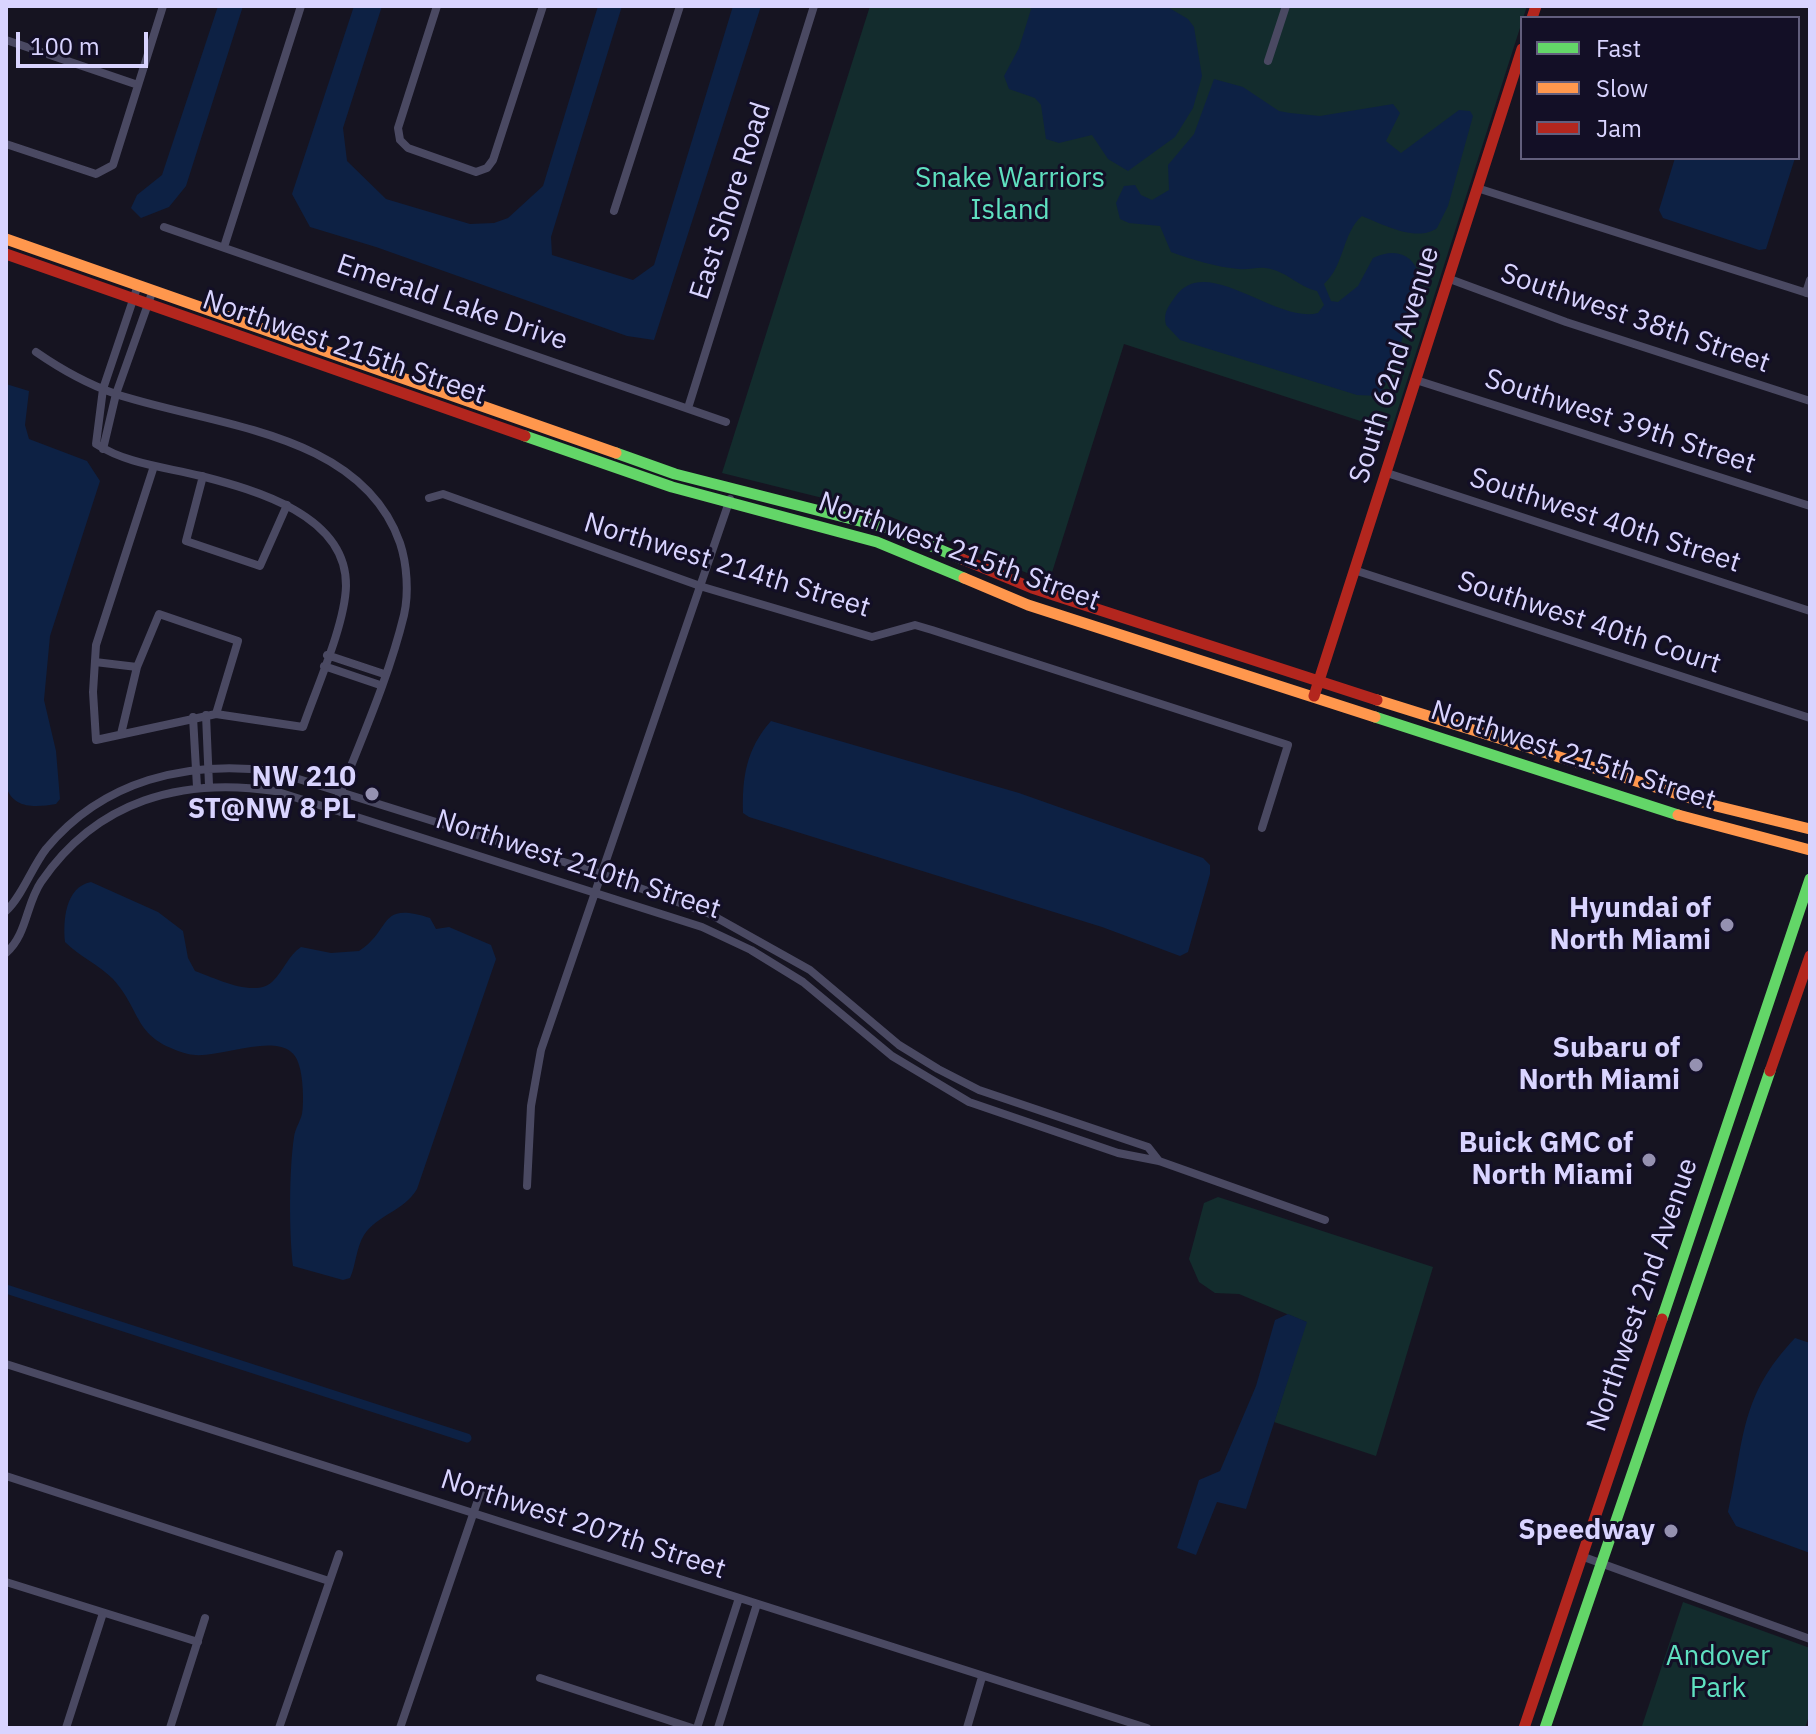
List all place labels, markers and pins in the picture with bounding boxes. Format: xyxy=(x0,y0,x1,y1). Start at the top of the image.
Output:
place label: NW 210 ST@NW 8 PL xyxy=(188,761,356,827)
marker: NW 210 ST@NW 8 PL xyxy=(363,785,381,803)
place label: Hyundai of North Miami xyxy=(1550,892,1711,958)
marker: Hyundai of North Miami xyxy=(1718,916,1736,934)
place label: Subaru of North Miami xyxy=(1519,1032,1680,1098)
marker: Subaru of North Miami xyxy=(1687,1056,1705,1074)
place label: Buick GMC of North Miami xyxy=(1459,1127,1633,1193)
marker: Buick GMC of North Miami xyxy=(1640,1151,1658,1169)
place label: Speedway xyxy=(1518,1514,1655,1548)
marker: Speedway xyxy=(1662,1522,1680,1540)

